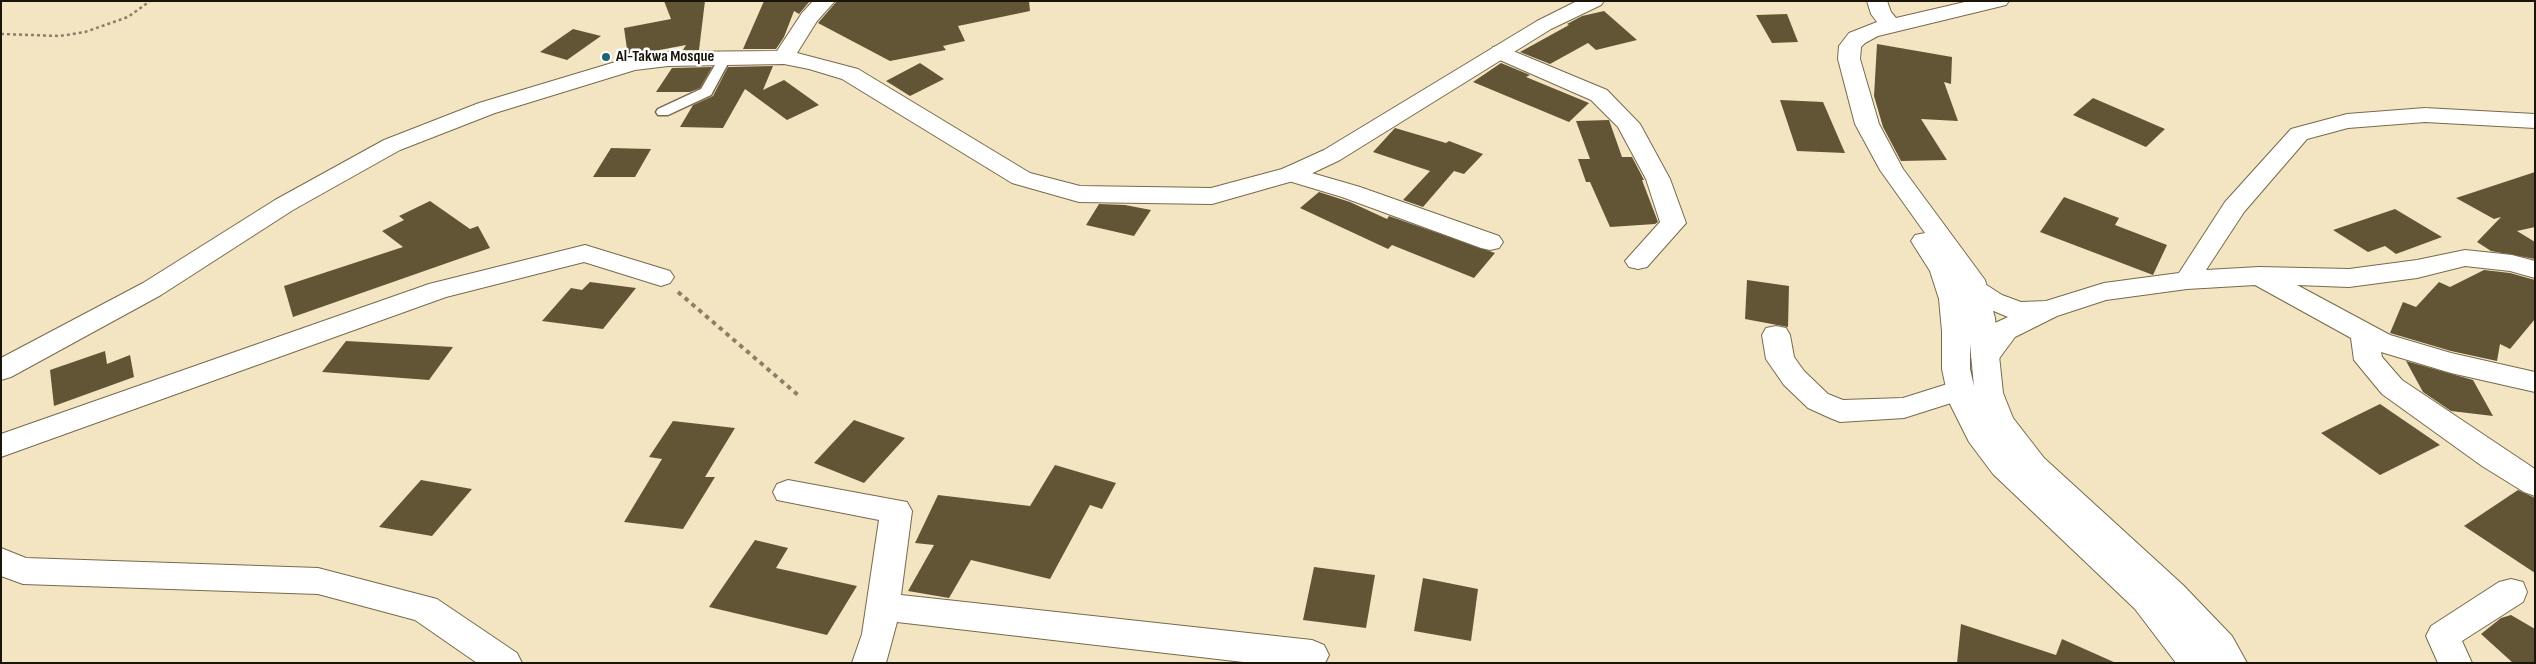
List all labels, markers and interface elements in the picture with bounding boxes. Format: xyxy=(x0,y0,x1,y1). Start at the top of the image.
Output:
place label: Al-Takwa Mosque xyxy=(616,47,714,67)
marker: Al-Takwa Mosque xyxy=(600,51,612,63)

